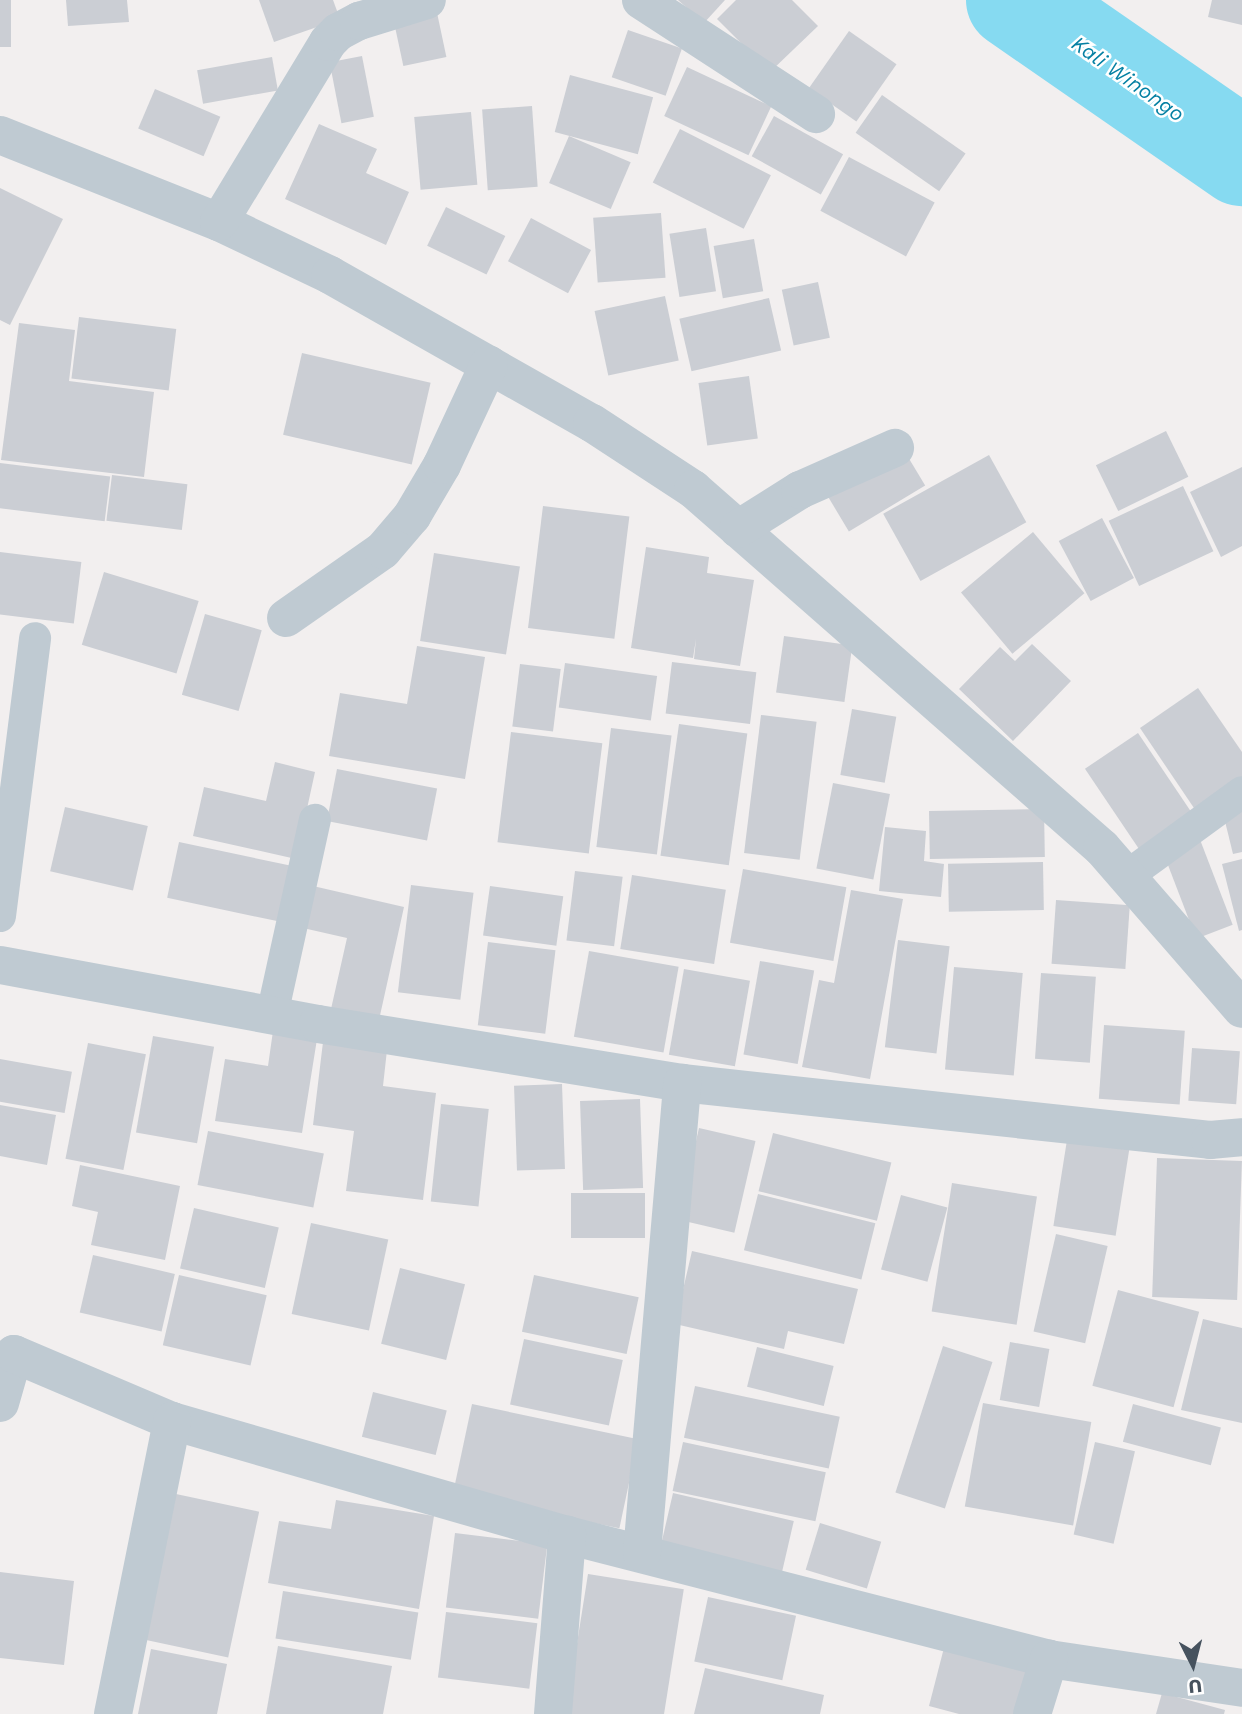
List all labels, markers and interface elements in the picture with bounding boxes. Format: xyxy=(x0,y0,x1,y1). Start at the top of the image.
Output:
water label: Kali Winongo xyxy=(1067,31,1189,127)
north arrow xyxy=(1158,1630,1228,1700)
text: U xyxy=(1187,1674,1203,1699)

